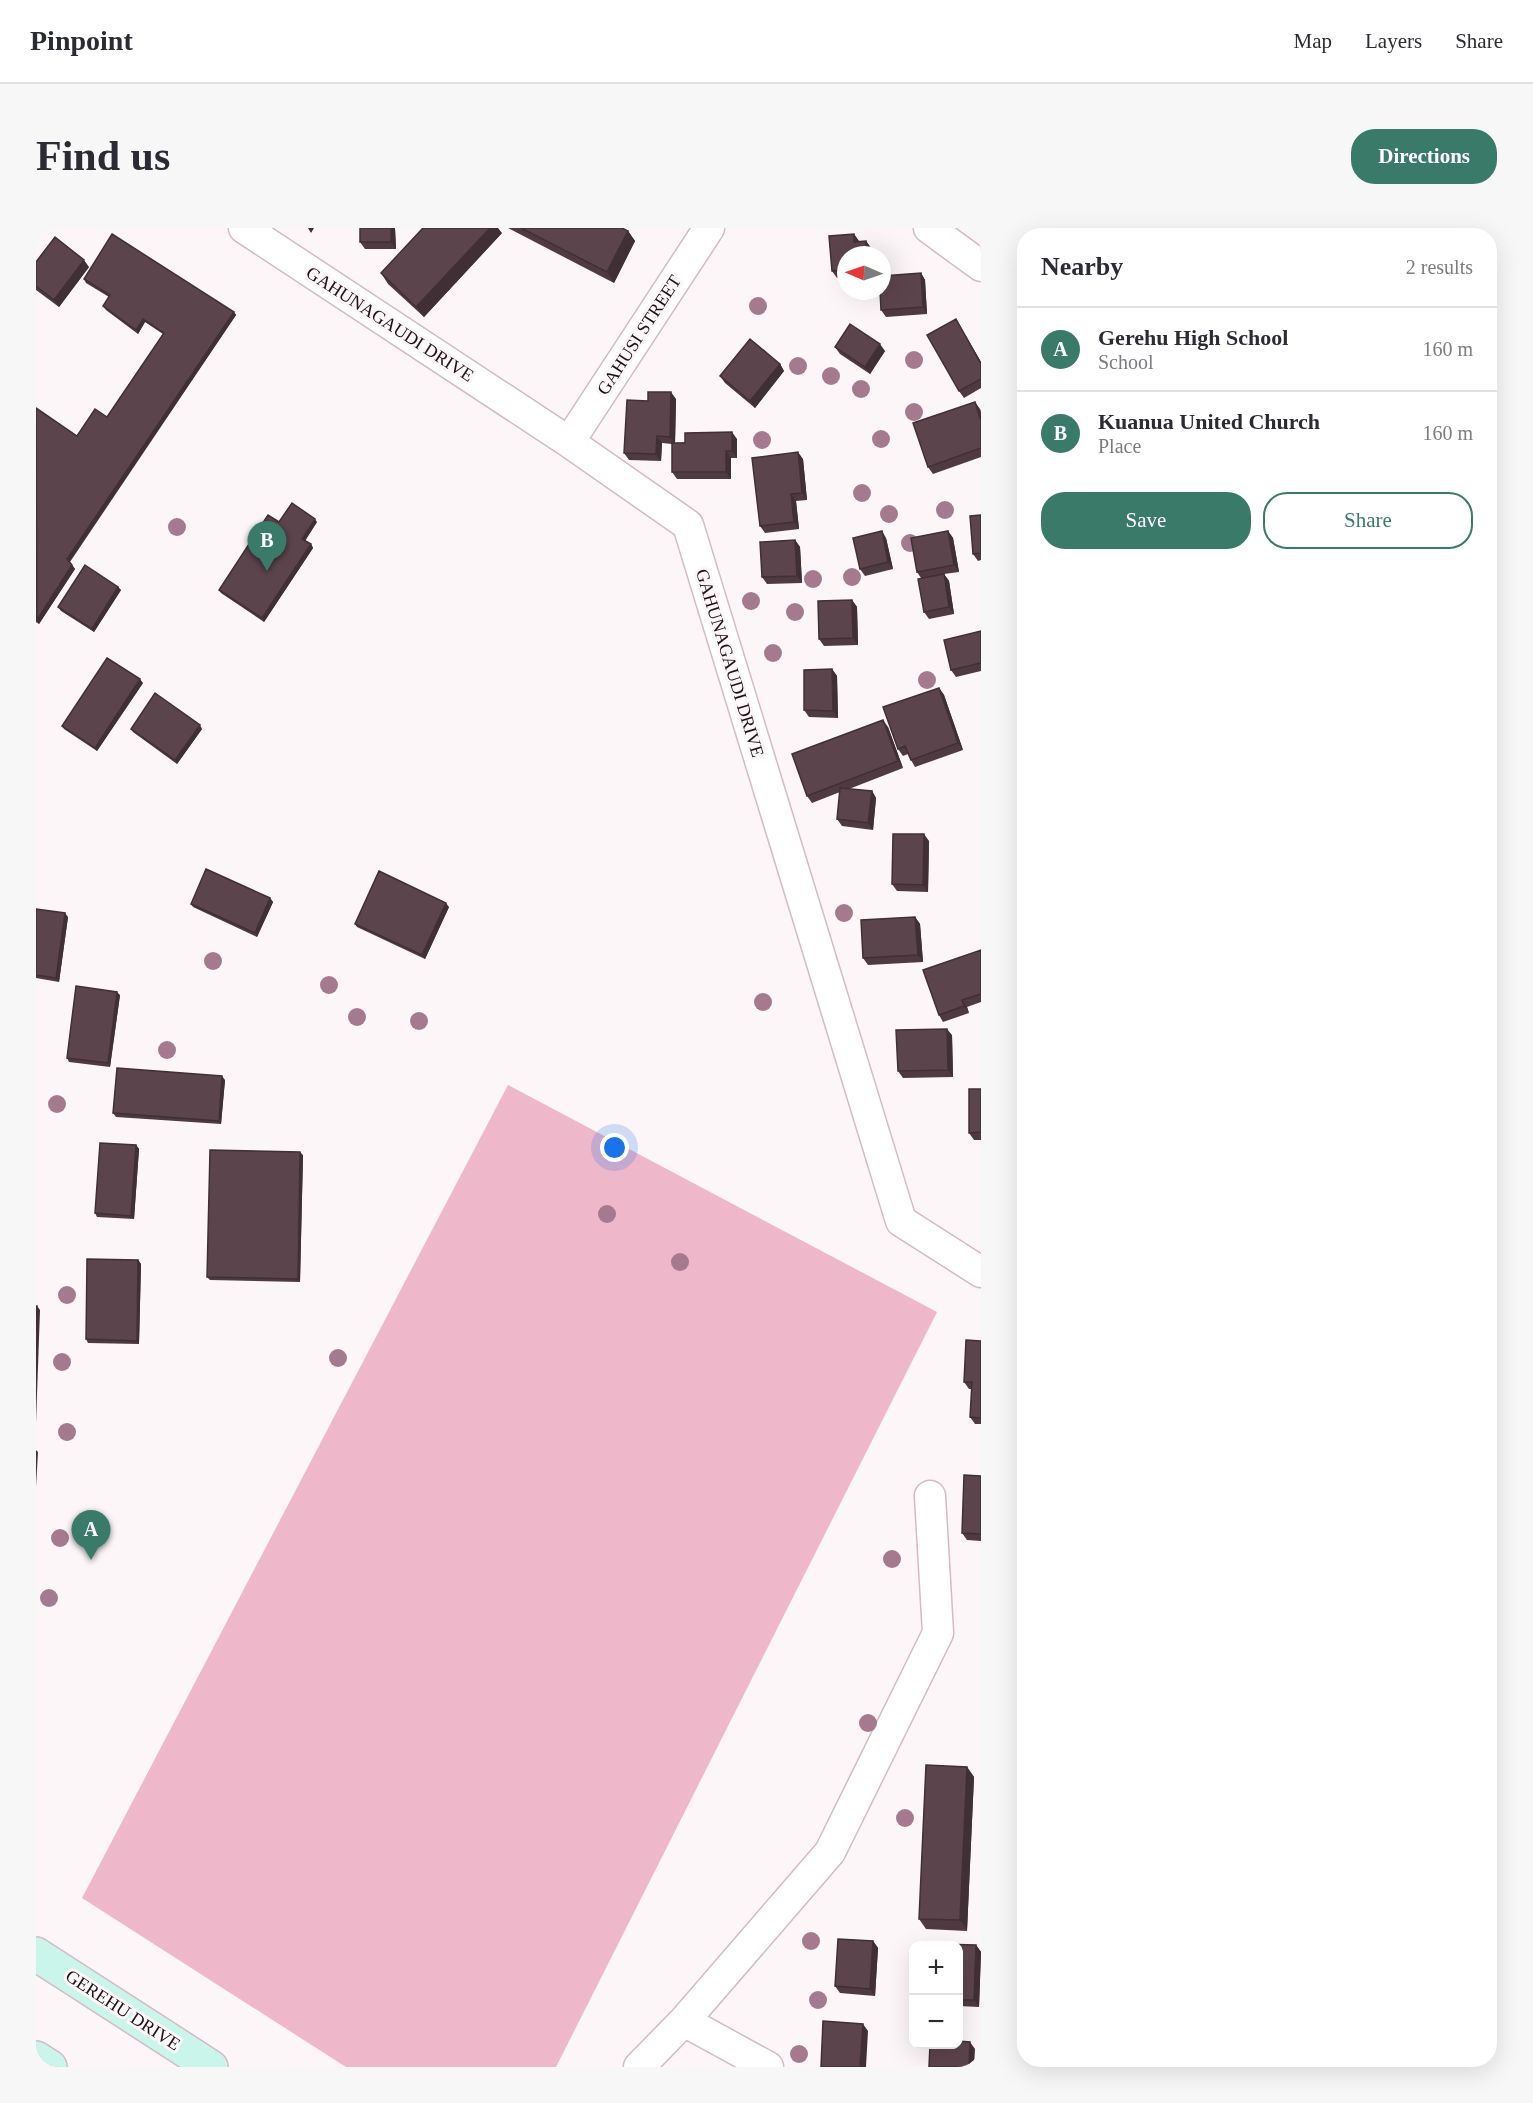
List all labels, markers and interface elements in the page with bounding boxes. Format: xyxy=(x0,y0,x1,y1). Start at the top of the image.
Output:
text: Pinpoint xyxy=(30,25,133,56)
text: Map xyxy=(1294,29,1332,53)
text: Layers xyxy=(1365,29,1422,53)
text: Share xyxy=(1455,29,1503,53)
button: Directions xyxy=(1351,129,1497,184)
text: Find us xyxy=(36,133,170,179)
north arrow xyxy=(837,246,891,300)
text: Nearby xyxy=(1041,252,1123,281)
text: 2 results xyxy=(1406,256,1473,278)
street label: GAHUNAGAUDI DRIVE xyxy=(303,262,477,386)
street label: GAHUSI STREET xyxy=(593,271,685,399)
text: Gerehu High School xyxy=(1098,325,1288,350)
text: A xyxy=(1053,338,1068,360)
text: 160 m xyxy=(1422,338,1473,360)
text: School xyxy=(1098,351,1154,373)
text: Kuanua United Church xyxy=(1098,409,1320,434)
text: B xyxy=(1054,422,1067,444)
text: 160 m xyxy=(1422,422,1473,444)
text: Place xyxy=(1098,435,1141,457)
button: Save xyxy=(1041,492,1251,549)
button: Share xyxy=(1263,492,1473,549)
pin: B xyxy=(248,522,286,571)
street label: GAHUNAGAUDI DRIVE xyxy=(692,567,768,759)
your location xyxy=(600,1133,629,1162)
pin: A xyxy=(72,1510,110,1560)
map controls xyxy=(909,1941,963,2049)
button: + xyxy=(909,1941,963,1995)
street label: GEREHU DRIVE xyxy=(62,1966,184,2054)
button: − xyxy=(909,1995,963,2049)

